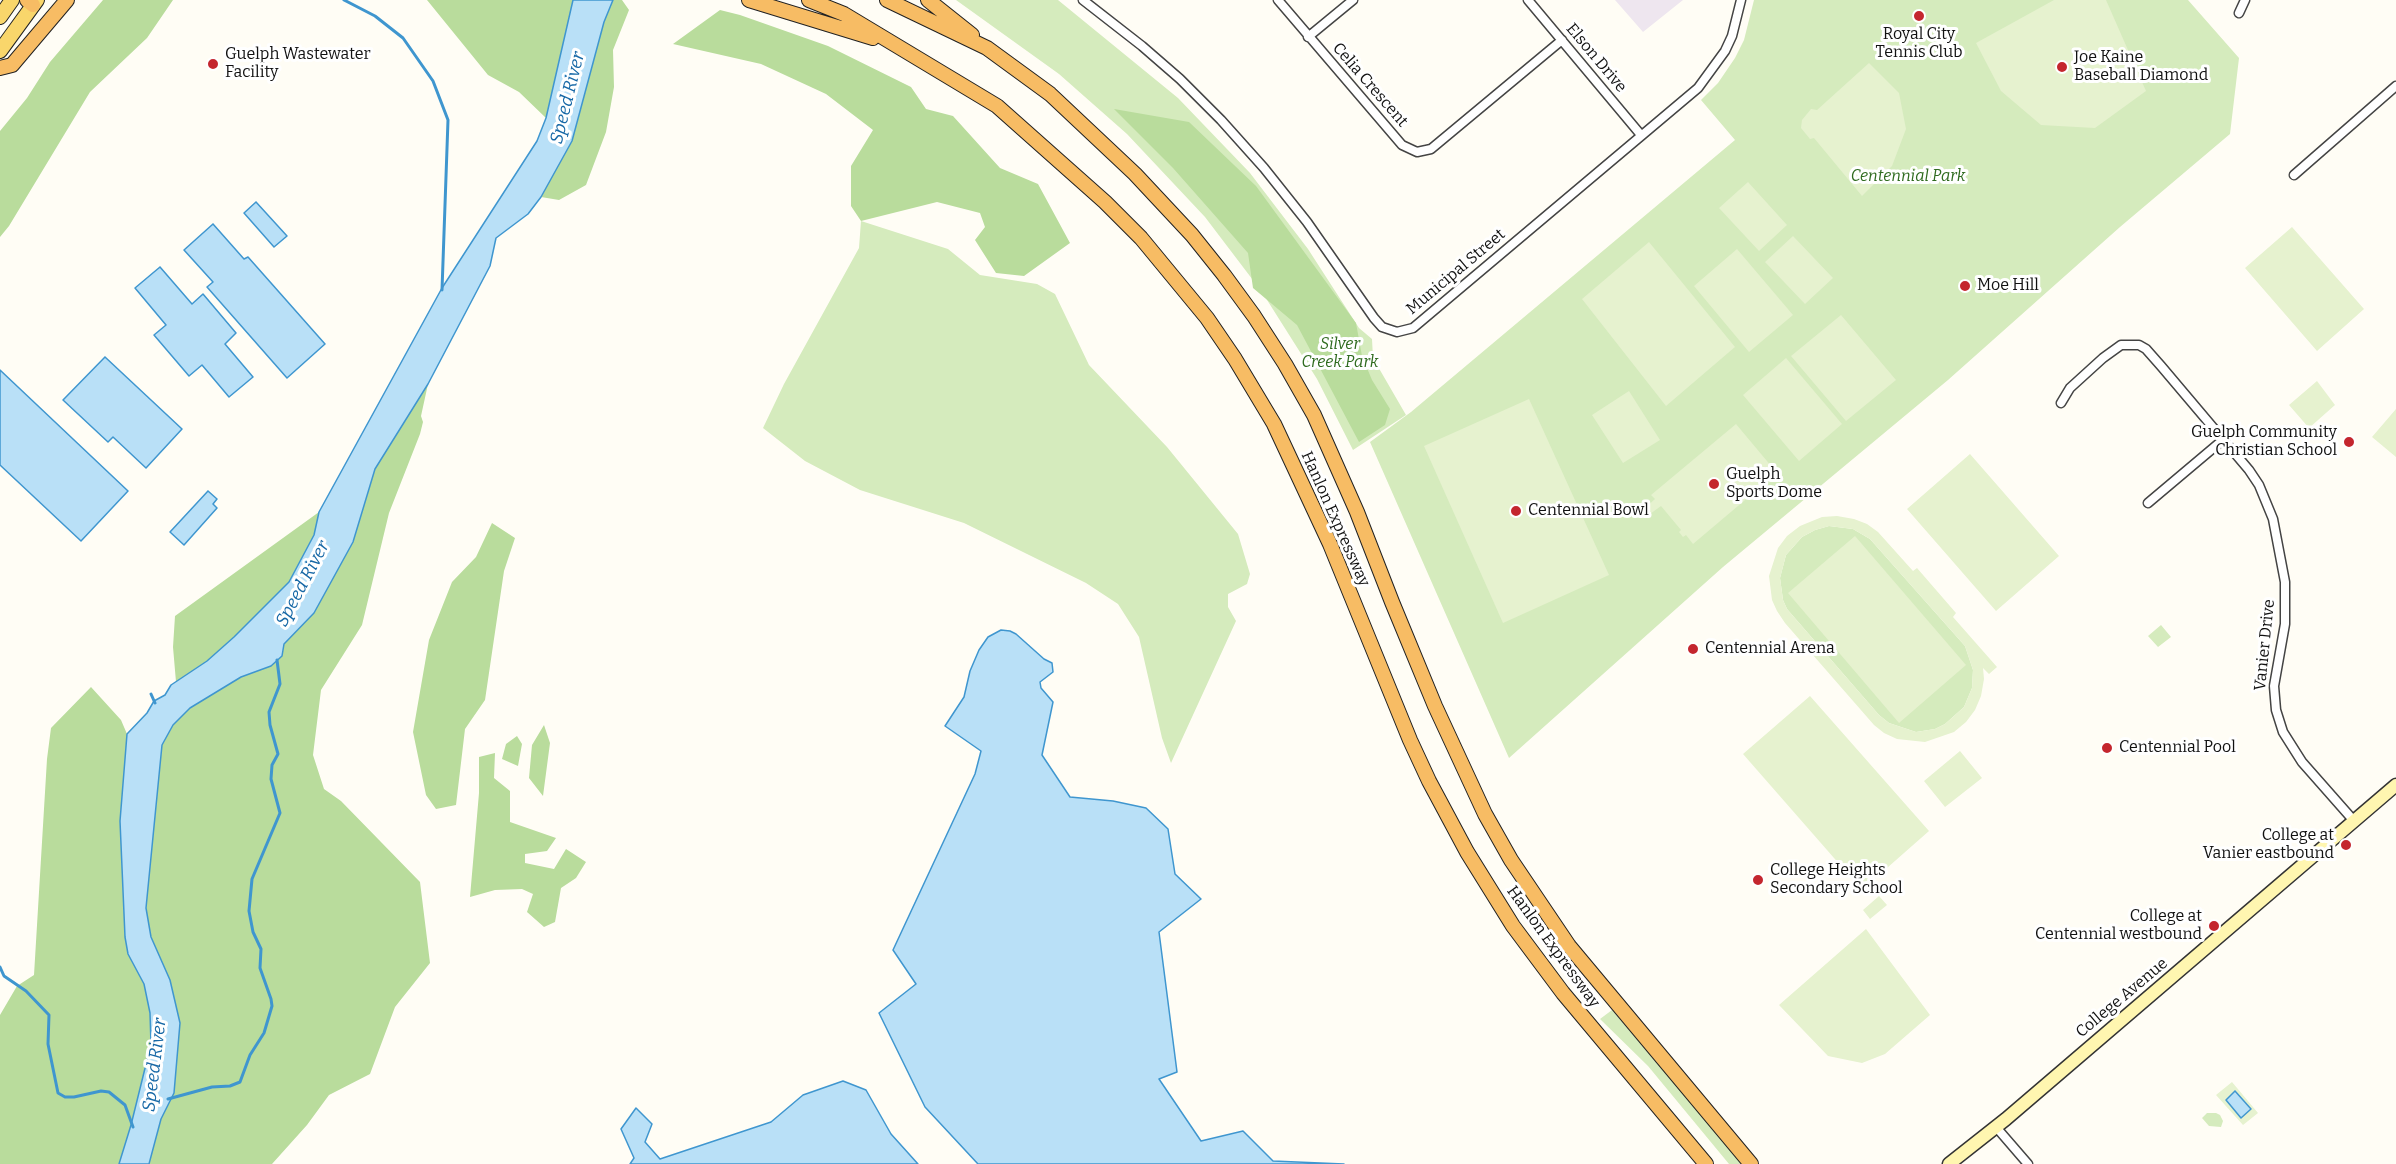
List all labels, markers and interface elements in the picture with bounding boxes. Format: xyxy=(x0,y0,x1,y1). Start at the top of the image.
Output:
marker: Royal City Tennis Club xyxy=(1912,9,1926,23)
street label: Elson Drive xyxy=(1562,20,1630,96)
place label: Royal City Tennis Club xyxy=(1876,25,1962,63)
street label: Celia Crescent xyxy=(1328,39,1412,131)
place label: Guelph Wastewater Facility xyxy=(225,45,371,83)
place label: Joe Kaine Baseball Diamond xyxy=(2074,48,2208,86)
water label: Speed River xyxy=(546,50,590,146)
marker: Guelph Wastewater Facility xyxy=(206,57,220,71)
marker: Joe Kaine Baseball Diamond xyxy=(2055,60,2069,74)
park label: Centennial Park xyxy=(1851,167,1965,187)
street label: Municipal Street xyxy=(1403,225,1509,319)
place label: Moe Hill xyxy=(1977,276,2039,296)
marker: Moe Hill xyxy=(1958,279,1972,293)
park label: Silver Creek Park xyxy=(1302,335,1378,373)
place label: Guelph Community Christian School xyxy=(2191,423,2337,461)
marker: Guelph Community Christian School xyxy=(2342,435,2356,449)
street label: Hanlon Expressway xyxy=(1297,448,1373,590)
place label: Guelph Sports Dome xyxy=(1726,465,1822,503)
marker: Guelph Sports Dome xyxy=(1707,477,1721,491)
place label: Centennial Bowl xyxy=(1528,501,1649,521)
marker: Centennial Bowl xyxy=(1509,504,1523,518)
water label: Speed River xyxy=(271,537,335,631)
street label: Vanier Drive xyxy=(2251,598,2279,692)
place label: Centennial Arena xyxy=(1705,639,1835,659)
marker: Centennial Arena xyxy=(1686,642,1700,656)
place label: Centennial Pool xyxy=(2119,738,2236,758)
marker: Centennial Pool xyxy=(2100,741,2114,755)
place label: College at Vanier eastbound xyxy=(2203,826,2334,864)
marker: College at Vanier eastbound xyxy=(2339,838,2353,852)
place label: College Heights Secondary School xyxy=(1770,861,1903,899)
marker: College Heights Secondary School xyxy=(1751,873,1765,887)
street label: Hanlon Expressway xyxy=(1502,882,1604,1012)
place label: College at Centennial westbound xyxy=(2035,907,2202,945)
marker: College at Centennial westbound xyxy=(2207,919,2221,933)
street label: College Avenue xyxy=(2072,954,2172,1042)
water label: Speed River xyxy=(139,1017,171,1113)

